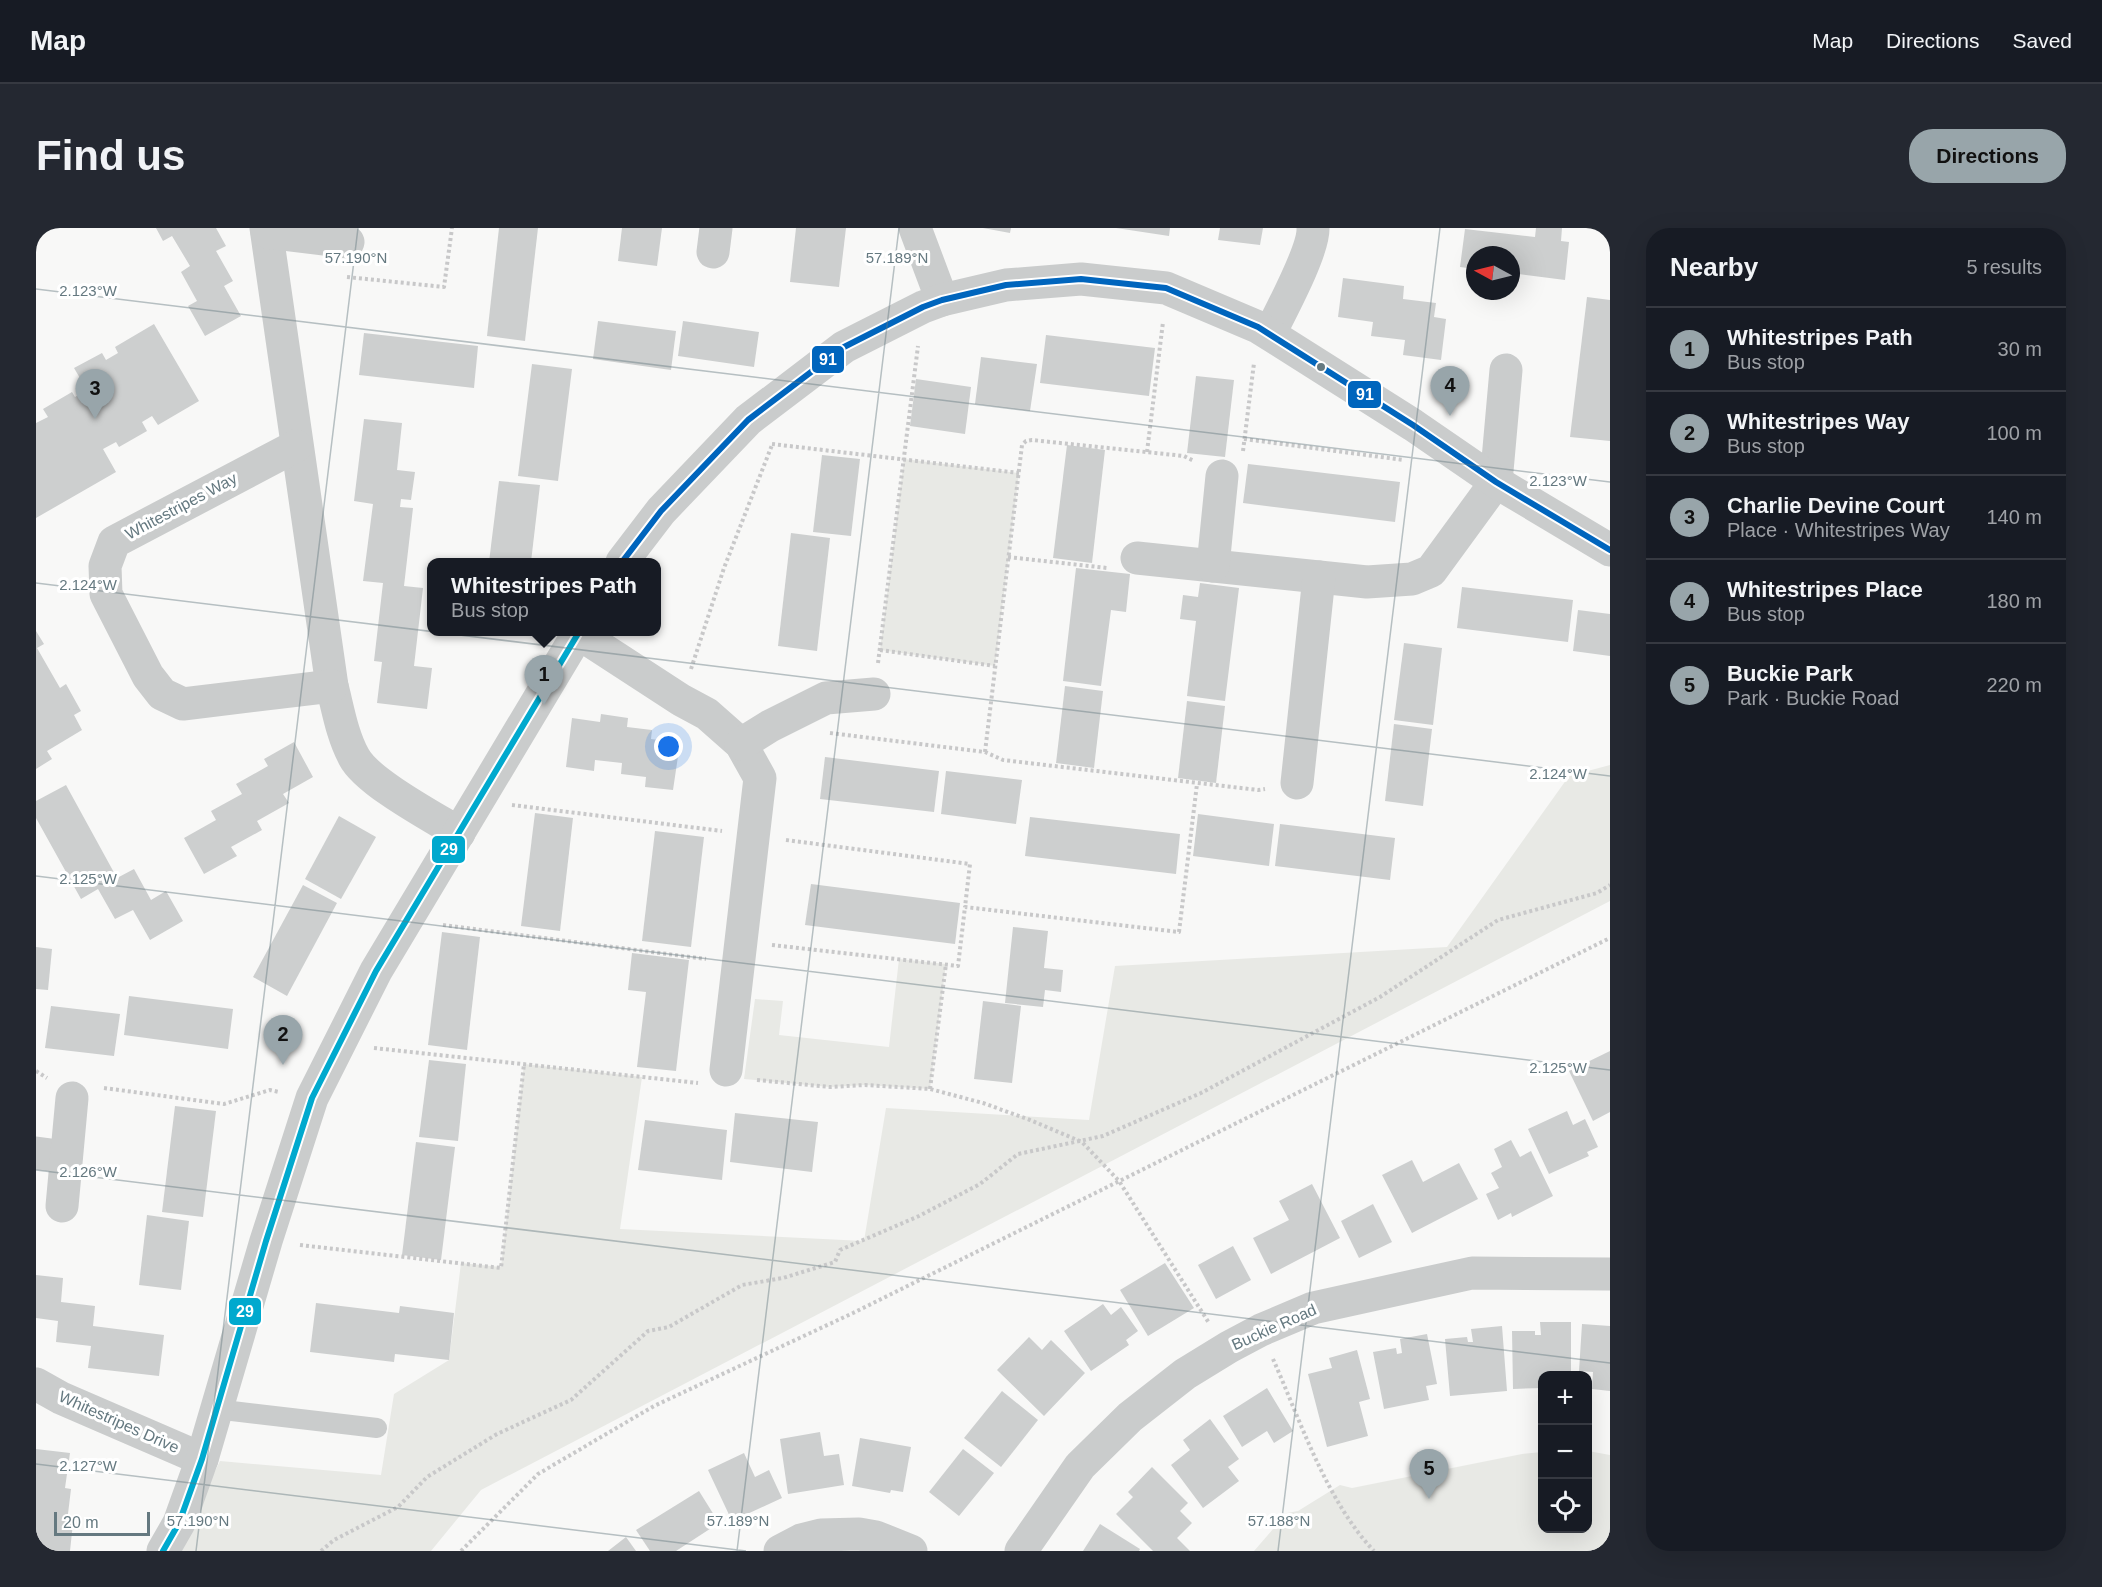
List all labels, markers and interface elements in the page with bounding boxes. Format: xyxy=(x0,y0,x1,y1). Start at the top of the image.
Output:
text: Map xyxy=(30,25,86,56)
text: Map xyxy=(1812,29,1853,52)
text: Directions xyxy=(1886,29,1979,52)
text: Saved xyxy=(2012,29,2072,52)
button: Directions xyxy=(1909,129,2066,183)
text: Find us xyxy=(36,132,185,179)
north arrow xyxy=(1466,246,1520,300)
text: 57.190°N xyxy=(325,249,387,266)
text: 57.189°N xyxy=(866,249,928,266)
text: Nearby xyxy=(1670,252,1758,282)
text: 5 results xyxy=(1966,256,2042,278)
text: 2.123°W xyxy=(59,282,118,299)
text: Whitestripes Path xyxy=(1727,325,1913,350)
text: 1 xyxy=(1684,338,1695,360)
text: 30 m xyxy=(1998,338,2042,360)
line badge: 91 xyxy=(811,345,845,374)
text: 91 xyxy=(819,351,837,368)
text: Bus stop xyxy=(1727,351,1805,373)
unlabelled marker xyxy=(1315,361,1327,373)
pin: 4 xyxy=(1430,366,1470,416)
pin: 3 xyxy=(76,370,114,419)
line badge: 91 xyxy=(1347,380,1382,409)
text: 91 xyxy=(1356,386,1374,403)
text: Whitestripes Way xyxy=(1727,409,1910,434)
text: 2 xyxy=(1684,422,1695,444)
text: 100 m xyxy=(1986,422,2042,444)
text: Bus stop xyxy=(1727,435,1805,457)
street label: Whitestripes Way xyxy=(122,469,240,543)
text: 2.123°W xyxy=(1529,472,1588,489)
text: Charlie Devine Court xyxy=(1727,493,1945,518)
text: 3 xyxy=(1684,506,1695,528)
text: 140 m xyxy=(1986,506,2042,528)
text: Place · Whitestripes Way xyxy=(1727,519,1950,541)
popup xyxy=(427,558,661,636)
text: Whitestripes Path xyxy=(451,573,637,598)
text: 2.124°W xyxy=(59,576,118,593)
text: Whitestripes Place xyxy=(1727,577,1923,602)
text: 4 xyxy=(1684,590,1695,612)
text: 180 m xyxy=(1986,590,2042,612)
text: Bus stop xyxy=(451,599,529,621)
text: Bus stop xyxy=(1727,603,1805,625)
pin: 1 xyxy=(524,656,564,705)
text: Buckie Park xyxy=(1727,661,1853,686)
text: 5 xyxy=(1684,674,1695,696)
text: 220 m xyxy=(1986,674,2042,696)
text: Park · Buckie Road xyxy=(1727,687,1899,709)
your location xyxy=(654,732,683,761)
text: 2.124°W xyxy=(1529,765,1588,782)
line badge: 29 xyxy=(431,835,466,864)
text: 29 xyxy=(440,841,458,858)
text: 2.125°W xyxy=(59,870,118,887)
pin: 2 xyxy=(264,1016,302,1065)
text: 2.125°W xyxy=(1529,1059,1588,1076)
text: 2.126°W xyxy=(59,1163,118,1180)
line badge: 29 xyxy=(228,1297,262,1326)
street label: Buckie Road xyxy=(1229,1301,1319,1353)
text: 29 xyxy=(236,1303,254,1320)
map controls xyxy=(1538,1371,1592,1533)
button: + xyxy=(1538,1371,1592,1425)
street label: Whitestripes Drive xyxy=(56,1388,182,1456)
button: − xyxy=(1538,1425,1592,1479)
pin: 5 xyxy=(1410,1450,1448,1499)
text: 2.127°W xyxy=(59,1457,118,1474)
button: locate xyxy=(1538,1479,1592,1533)
scale bar xyxy=(54,1509,150,1536)
text: 57.190°N xyxy=(167,1512,229,1529)
text: 57.189°N xyxy=(707,1512,769,1529)
text: 57.188°N xyxy=(1248,1512,1310,1529)
text: 20 m xyxy=(63,1514,99,1531)

